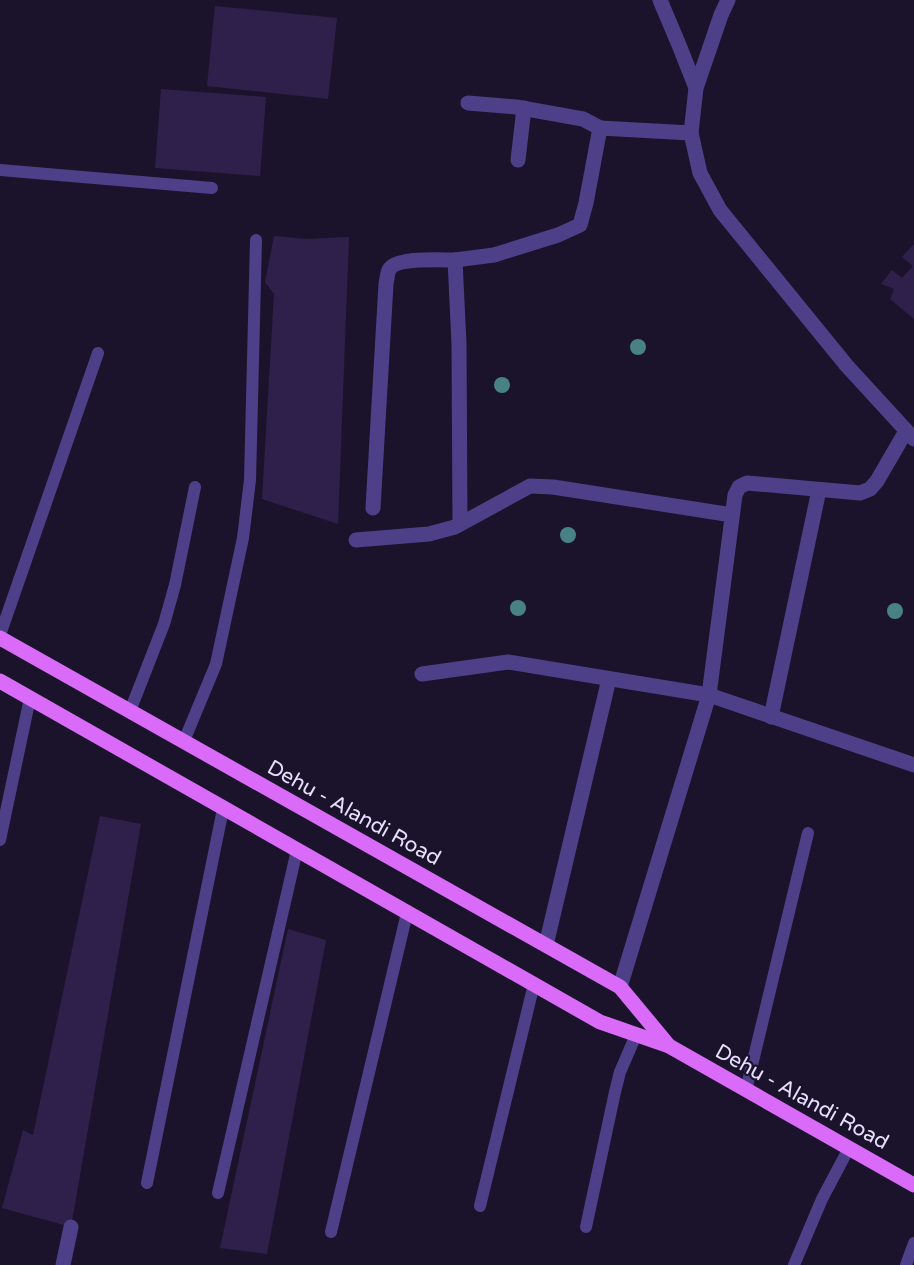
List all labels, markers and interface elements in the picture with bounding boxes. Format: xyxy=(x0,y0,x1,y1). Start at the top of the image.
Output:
street label: Dehu - Alandi Road xyxy=(263,755,445,871)
street label: Dehu - Alandi Road xyxy=(711,1039,893,1155)

